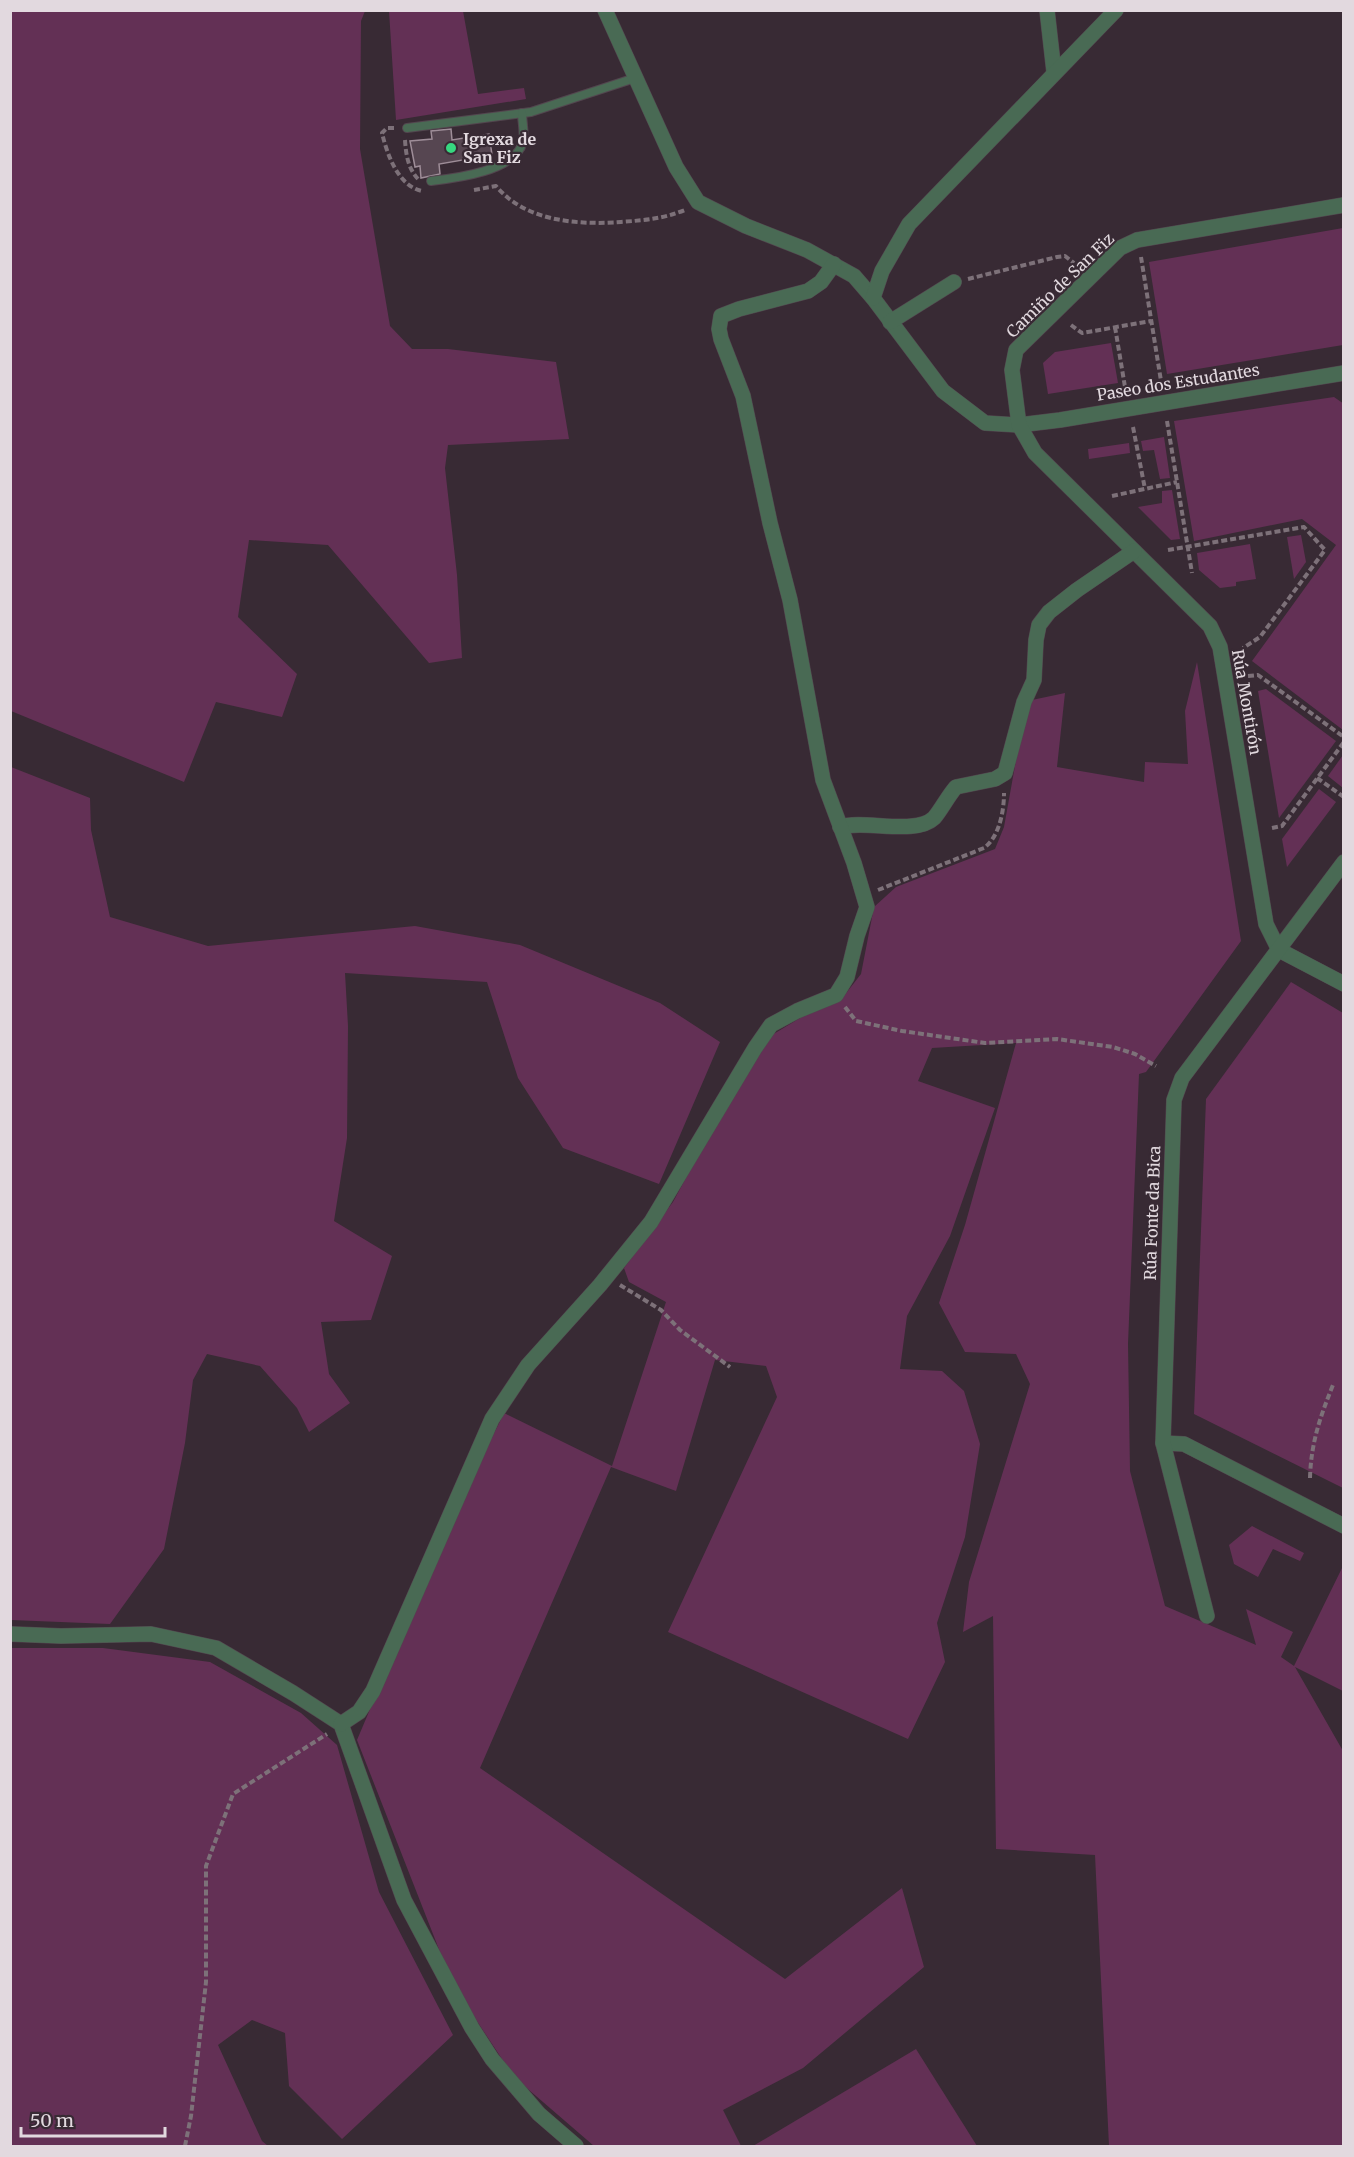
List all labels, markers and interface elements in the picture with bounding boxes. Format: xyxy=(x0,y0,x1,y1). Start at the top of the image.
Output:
place label: Igrexa de San Fiz xyxy=(463,129,536,167)
marker: Igrexa de San Fiz xyxy=(444,141,458,155)
street label: Camiño de San Fiz xyxy=(1002,228,1118,342)
street label: Paseo dos Estudantes xyxy=(1095,359,1261,405)
street label: Rúa Montirón xyxy=(1228,648,1266,757)
street label: Rúa Fonte da Bica xyxy=(1140,1145,1164,1281)
scale bar xyxy=(21,2100,165,2138)
text: 50 m xyxy=(30,2109,74,2132)

